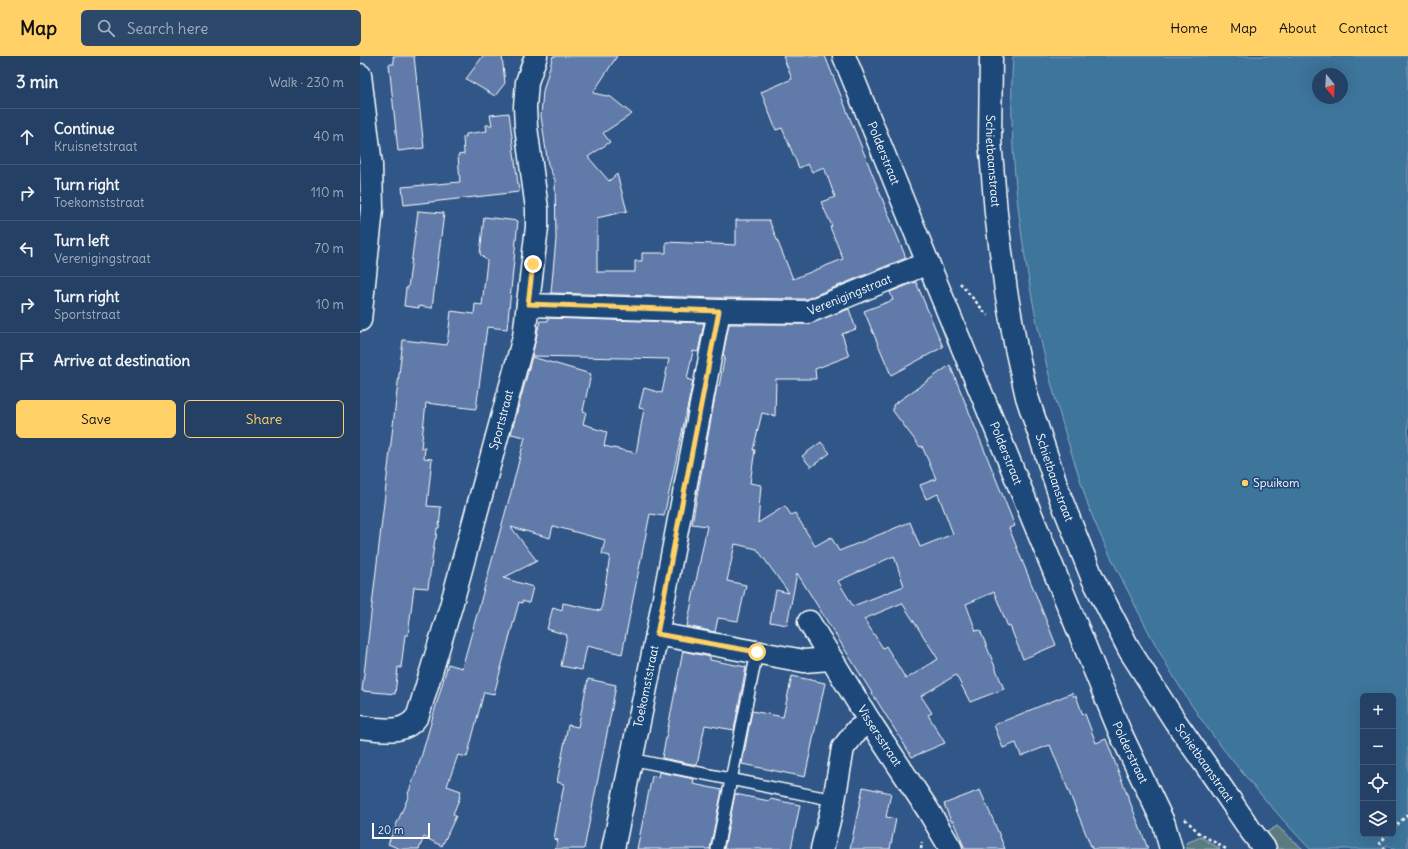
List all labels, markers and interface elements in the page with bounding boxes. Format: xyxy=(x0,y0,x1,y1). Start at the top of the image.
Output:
search box xyxy=(81,10,361,46)
text: Map xyxy=(20,16,57,40)
icon: search xyxy=(95,17,117,39)
text: Search here xyxy=(127,19,208,38)
text: Home xyxy=(1170,19,1208,37)
text: Map xyxy=(1230,19,1257,37)
text: About xyxy=(1279,19,1317,37)
text: Contact xyxy=(1339,19,1388,37)
north arrow xyxy=(1312,68,1348,104)
text: 3 min xyxy=(16,71,58,93)
text: Walk · 230 m xyxy=(269,74,344,91)
street label: Schietbaanstraat xyxy=(983,115,1003,207)
text: Continue xyxy=(54,119,115,138)
street label: Polderstraat xyxy=(864,119,903,187)
icon: ahead xyxy=(16,126,38,148)
text: 40 m xyxy=(313,128,344,145)
text: Kruisnetstraat xyxy=(54,138,137,155)
text: Turn right xyxy=(54,175,119,194)
icon: right xyxy=(16,182,38,204)
text: 110 m xyxy=(311,184,344,201)
text: Toekomststraat xyxy=(54,194,144,211)
text: Turn left xyxy=(54,231,109,250)
icon: left xyxy=(16,238,38,260)
text: 70 m xyxy=(315,240,344,257)
text: Verenigingstraat xyxy=(54,250,151,267)
route end xyxy=(524,255,542,273)
street label: Verenigingstraat xyxy=(805,271,894,318)
text: Turn right xyxy=(54,287,119,306)
icon: right xyxy=(16,294,38,316)
text: 10 m xyxy=(316,296,344,313)
text: Sportstraat xyxy=(54,306,120,323)
icon: arrive xyxy=(16,350,38,372)
text: Arrive at destination xyxy=(54,351,190,370)
street label: Sportstraat xyxy=(486,388,516,451)
button: Save xyxy=(16,400,176,438)
button: Share xyxy=(184,400,344,438)
street label: Polderstraat xyxy=(987,419,1026,487)
street label: Schietbaanstraat xyxy=(1033,431,1077,524)
place label: Spuikom xyxy=(1253,475,1300,490)
marker: Spuikom xyxy=(1240,478,1250,488)
route start xyxy=(748,643,766,661)
street label: Toekomststraat xyxy=(630,644,662,729)
map controls xyxy=(1360,693,1396,837)
button: + xyxy=(1360,693,1396,729)
street label: Vissersstraat xyxy=(855,702,905,769)
street label: Polderstraat xyxy=(1110,719,1151,786)
street label: Schietbaanstraat xyxy=(1172,721,1237,805)
button: − xyxy=(1360,729,1396,765)
button: locate xyxy=(1360,765,1396,801)
button: layers xyxy=(1360,801,1396,837)
scale bar xyxy=(372,821,430,840)
text: 20 m xyxy=(378,823,404,837)

